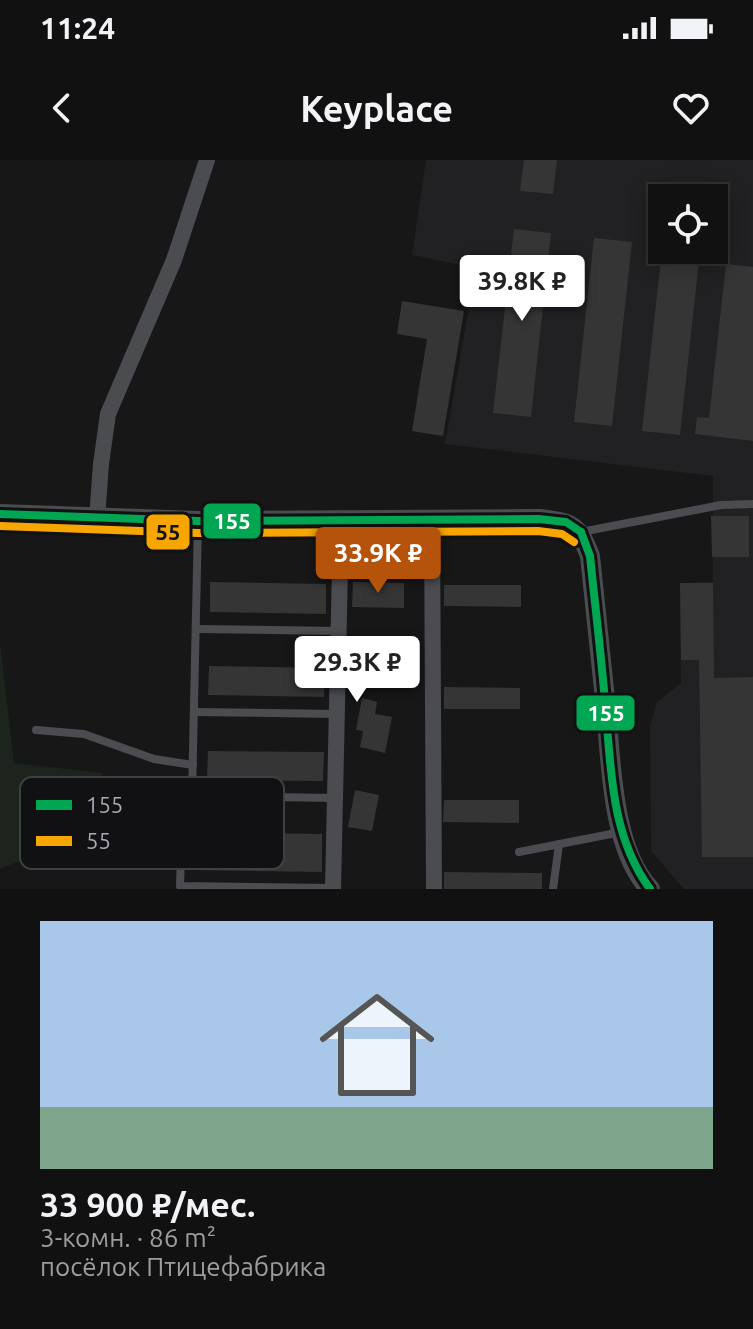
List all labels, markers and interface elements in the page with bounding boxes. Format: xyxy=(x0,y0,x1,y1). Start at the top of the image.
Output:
text: 11:24 xyxy=(40,11,115,45)
icon: back xyxy=(40,86,84,130)
icon: heart xyxy=(669,86,713,130)
text: Keyplace xyxy=(300,88,453,129)
map controls xyxy=(648,184,728,264)
button: locate xyxy=(648,184,728,264)
pin: 39.8K ₽ xyxy=(448,255,596,323)
text: 39.8K ₽ xyxy=(478,266,566,295)
line badge: 155 xyxy=(202,502,262,540)
text: 155 xyxy=(213,508,251,533)
line badge: 55 xyxy=(145,513,191,551)
text: 55 xyxy=(156,519,180,544)
pin: 33.9K ₽ xyxy=(304,527,452,595)
text: 33.9K ₽ xyxy=(334,538,422,567)
pin: 29.3K ₽ xyxy=(283,636,431,704)
text: 29.3K ₽ xyxy=(313,647,401,676)
line badge: 155 xyxy=(575,694,636,732)
text: 155 xyxy=(587,700,625,725)
legend xyxy=(20,777,284,869)
text: 155 xyxy=(86,792,123,817)
text: 55 xyxy=(86,828,111,853)
icon: home xyxy=(305,973,449,1117)
text: 33 900 ₽/мес. xyxy=(40,1185,255,1223)
text: 3-комн. · 86 m² xyxy=(40,1223,216,1252)
text: посёлок Птицефабрика xyxy=(40,1252,326,1281)

